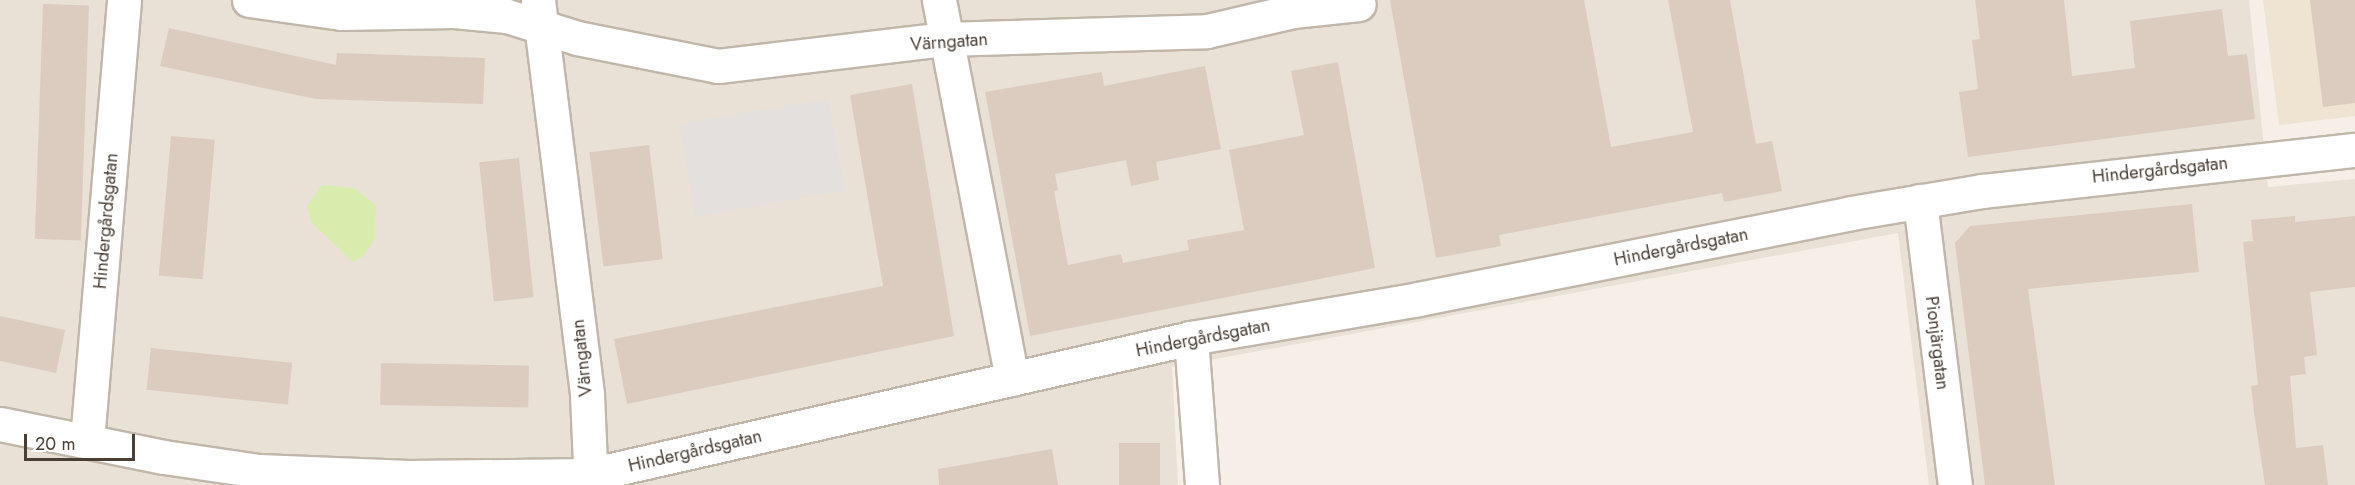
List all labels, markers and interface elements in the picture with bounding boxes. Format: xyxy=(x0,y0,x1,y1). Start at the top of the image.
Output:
street label: Värngatan xyxy=(910,29,988,55)
street label: Hindergårdsgatan xyxy=(89,152,123,290)
street label: Hindergårdsgatan xyxy=(2091,152,2229,188)
street label: Hindergårdsgatan xyxy=(1612,223,1750,271)
street label: Pionjärgatan xyxy=(1921,295,1953,391)
street label: Hindergårdsgatan xyxy=(1134,314,1272,362)
street label: Värngatan xyxy=(567,318,597,398)
scale bar xyxy=(27,422,138,460)
street label: Hindergårdsgatan xyxy=(626,425,764,477)
text: 20 m xyxy=(35,431,75,457)

